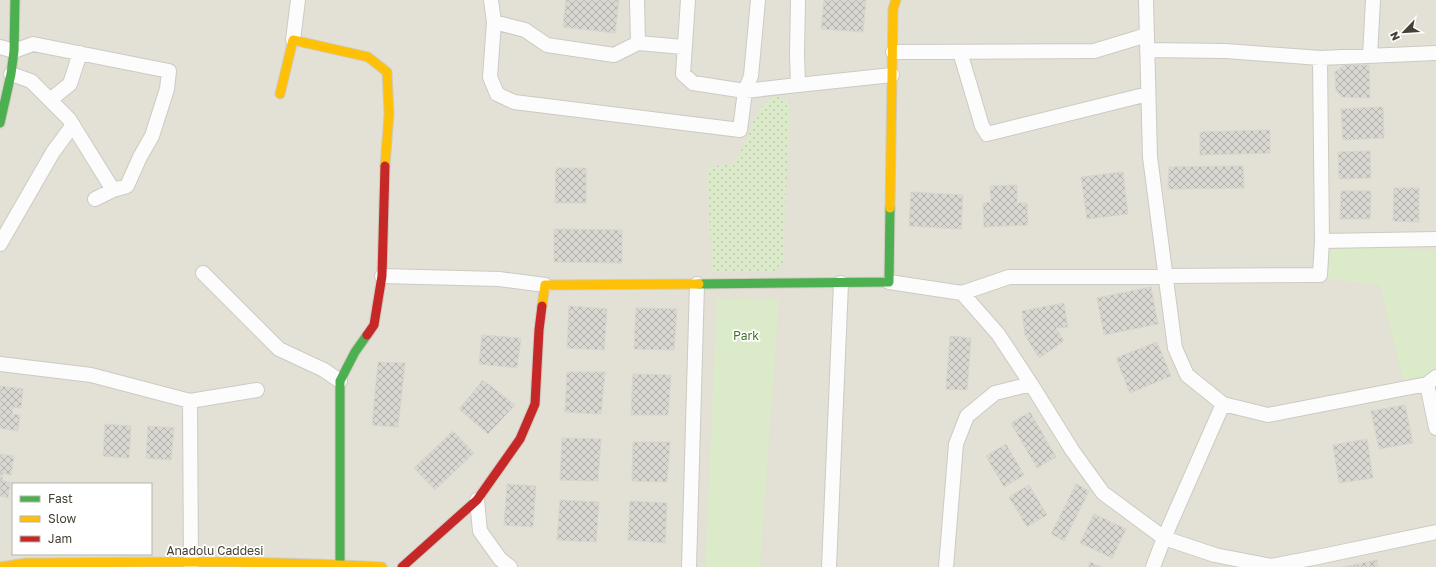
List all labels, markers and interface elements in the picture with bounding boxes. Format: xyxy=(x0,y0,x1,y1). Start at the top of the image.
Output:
north arrow xyxy=(1384,12,1424,52)
text: N xyxy=(1387,30,1402,43)
park label: Park xyxy=(733,328,759,343)
legend xyxy=(12,483,152,555)
text: Fast xyxy=(48,491,73,506)
text: Slow xyxy=(48,511,76,526)
text: Jam xyxy=(48,531,72,546)
street label: Anadolu Caddesi xyxy=(166,543,264,558)

